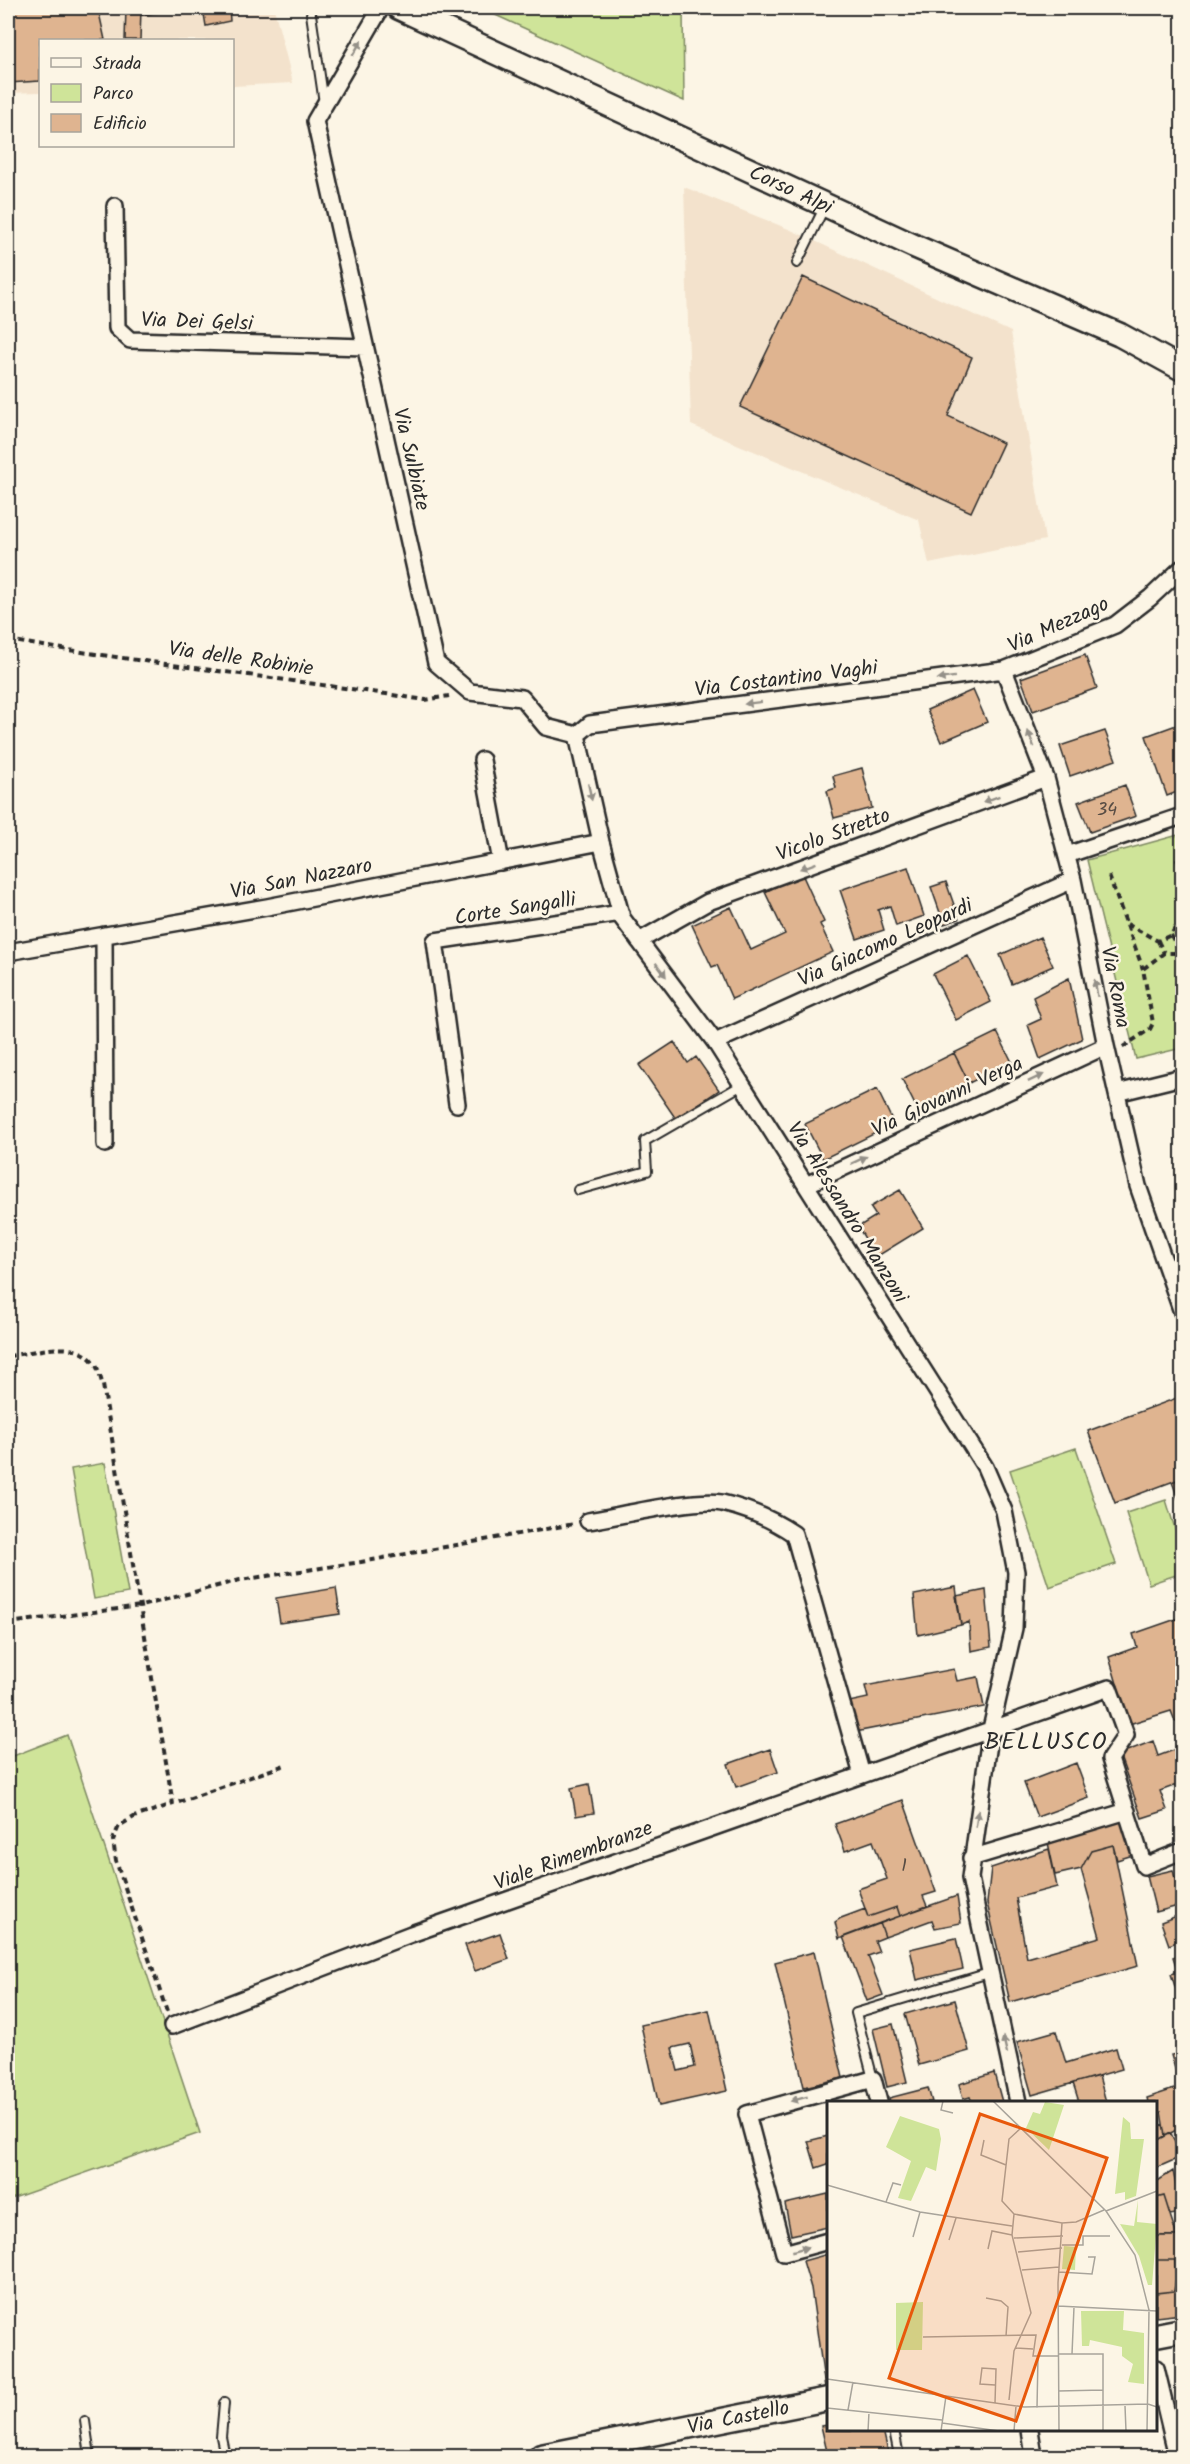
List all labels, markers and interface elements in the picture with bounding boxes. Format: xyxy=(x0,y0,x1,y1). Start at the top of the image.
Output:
legend xyxy=(39,39,234,147)
one-way arrow xyxy=(352,39,362,56)
text: Strada xyxy=(93,50,141,79)
text: Parco xyxy=(93,80,133,109)
text: Edificio xyxy=(93,110,147,139)
street label: Corso Alpi xyxy=(743,157,839,225)
street label: Via Dei Gelsi xyxy=(140,304,255,341)
street label: Via Sulbiate xyxy=(383,405,438,514)
street label: Via Mezzago xyxy=(1002,588,1115,662)
street label: Via delle Robinie xyxy=(166,633,316,686)
street label: Via Costantino Vaghi xyxy=(693,652,881,707)
one-way arrow xyxy=(937,674,956,683)
one-way arrow xyxy=(743,699,762,708)
one-way arrow xyxy=(1026,730,1035,748)
one-way arrow xyxy=(586,783,595,802)
one-way arrow xyxy=(982,794,1000,804)
house number: 34 xyxy=(1097,796,1117,825)
street label: Vicolo Stretto xyxy=(772,799,895,871)
street label: Via San Nazzaro xyxy=(227,850,375,909)
one-way arrow xyxy=(799,861,817,871)
street label: Corte Sangalli xyxy=(452,883,579,935)
street label: Via Giacomo Leopardi xyxy=(793,890,979,997)
street label: Via Roma xyxy=(1090,944,1139,1031)
one-way arrow xyxy=(655,962,667,978)
one-way arrow xyxy=(1091,979,1100,998)
street label: Via Giovanni Verga xyxy=(866,1048,1029,1147)
one-way arrow xyxy=(1027,1074,1044,1083)
street label: Via Alessandro Manzoni xyxy=(777,1116,917,1311)
one-way arrow xyxy=(850,1156,867,1165)
district label: BELLUSCO xyxy=(984,1723,1108,1762)
one-way arrow xyxy=(972,1810,981,1829)
street label: Viale Rimembranze xyxy=(489,1812,658,1900)
house number: 1 xyxy=(901,1852,907,1881)
one-way arrow xyxy=(1000,2036,1010,2055)
one-way arrow xyxy=(790,2095,808,2104)
inset map xyxy=(827,2101,1157,2431)
one-way arrow xyxy=(791,2243,809,2253)
street label: Via Castello xyxy=(685,2392,792,2445)

